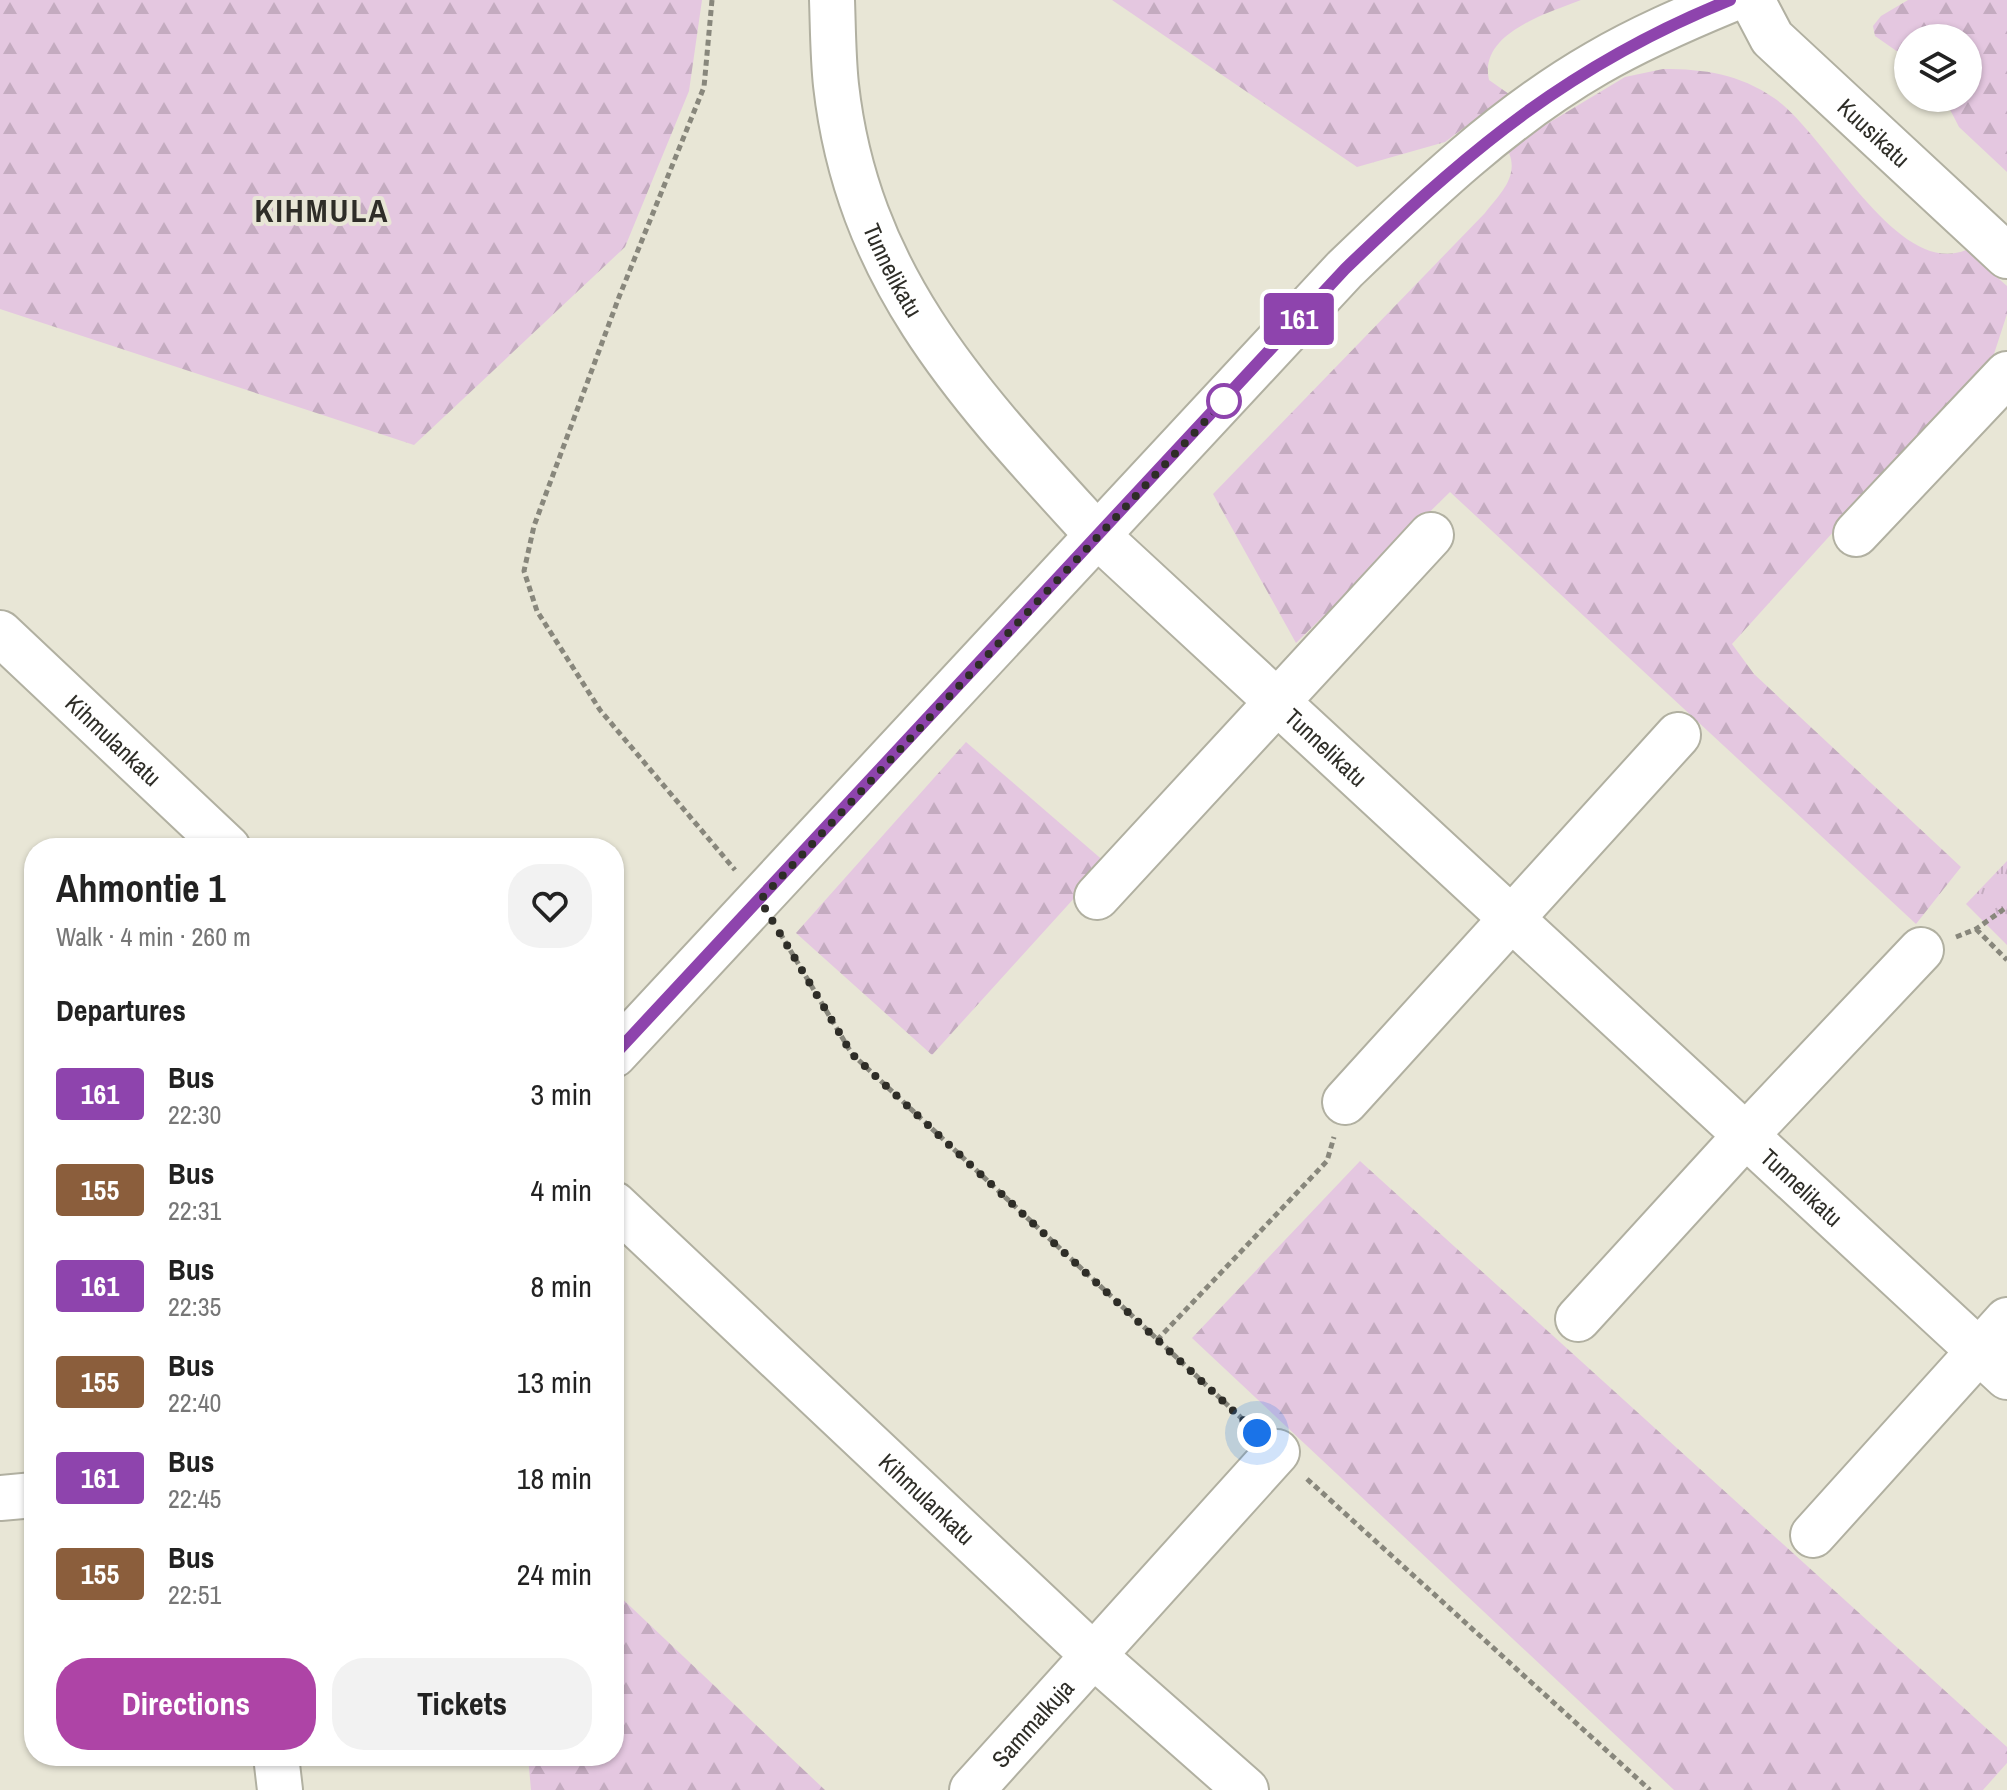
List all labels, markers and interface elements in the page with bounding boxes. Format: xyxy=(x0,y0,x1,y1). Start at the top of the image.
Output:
map controls xyxy=(1894,24,1982,112)
button: layers xyxy=(1894,24,1982,112)
street label: Kuusikatu xyxy=(1831,91,1917,174)
district label: KIHMULA xyxy=(255,189,389,232)
street label: Tunnelikatu xyxy=(856,219,930,323)
line badge: 161 xyxy=(1253,293,1345,345)
text: 161 xyxy=(1280,300,1318,338)
unlabelled marker xyxy=(1207,384,1241,418)
street label: Kihmulankatu xyxy=(59,687,168,793)
street label: Tunnelikatu xyxy=(1278,701,1374,793)
text: Ahmontie 1 xyxy=(56,863,226,914)
button: heart xyxy=(508,864,592,948)
text: Walk · 4 min · 260 m xyxy=(56,919,251,954)
text: Departures xyxy=(56,990,186,1030)
text: Bus xyxy=(168,1057,214,1097)
text: 3 min xyxy=(530,1074,592,1114)
text: 161 xyxy=(81,1075,119,1113)
text: 22:30 xyxy=(168,1097,221,1132)
street label: Tunnelikatu xyxy=(1754,1141,1850,1233)
text: Bus xyxy=(168,1153,214,1193)
text: 4 min xyxy=(530,1170,592,1210)
text: 155 xyxy=(81,1171,119,1209)
text: 22:31 xyxy=(168,1193,221,1228)
text: Bus xyxy=(168,1249,214,1289)
text: 8 min xyxy=(530,1266,592,1306)
text: 161 xyxy=(81,1267,119,1305)
text: 22:35 xyxy=(168,1289,221,1324)
text: Bus xyxy=(168,1345,214,1385)
text: 13 min xyxy=(517,1362,592,1402)
text: 155 xyxy=(81,1363,119,1401)
text: 22:40 xyxy=(168,1385,221,1420)
your location xyxy=(1237,1413,1277,1453)
text: Bus xyxy=(168,1441,214,1481)
street label: Kihmulankatu xyxy=(872,1446,982,1552)
text: 18 min xyxy=(517,1458,592,1498)
text: 161 xyxy=(81,1459,119,1497)
text: 22:45 xyxy=(168,1481,221,1516)
text: Bus xyxy=(168,1537,214,1577)
text: 24 min xyxy=(517,1554,592,1594)
text: 155 xyxy=(81,1555,119,1593)
text: 22:51 xyxy=(168,1577,221,1612)
button: Directions xyxy=(56,1658,316,1750)
button: Tickets xyxy=(332,1658,592,1750)
street label: Sammalkuja xyxy=(984,1672,1081,1774)

